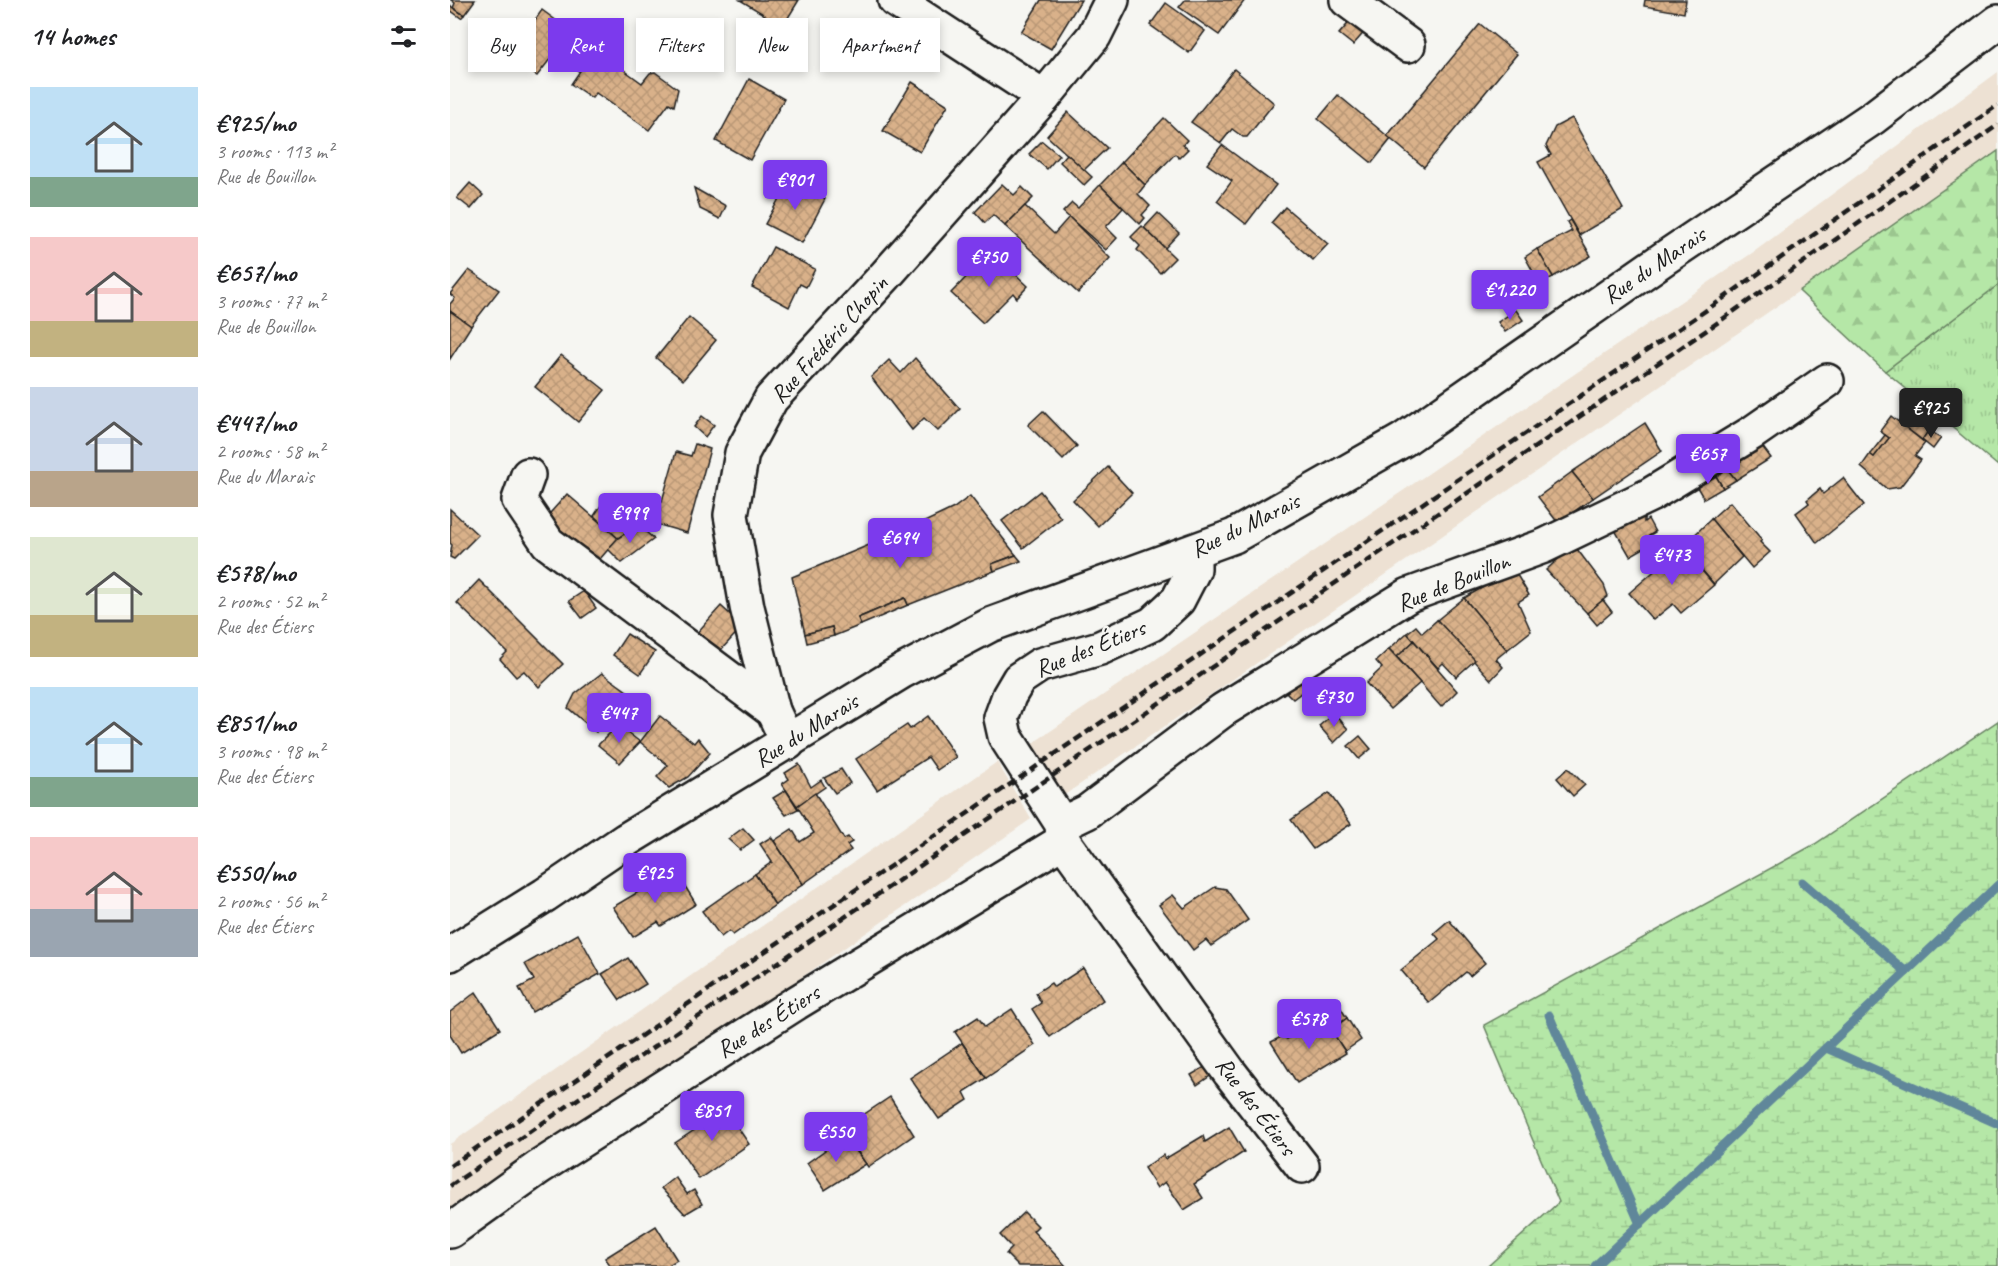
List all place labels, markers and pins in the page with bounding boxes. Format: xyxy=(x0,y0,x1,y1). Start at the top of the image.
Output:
pin: €901 xyxy=(759,160,831,211)
pin: €750 xyxy=(953,237,1025,288)
pin: €1,220 xyxy=(1461,270,1559,321)
pin: €925 xyxy=(1895,388,1967,439)
pin: €657 xyxy=(1672,434,1744,485)
pin: €999 xyxy=(594,493,666,544)
pin: €694 xyxy=(864,518,936,569)
pin: €473 xyxy=(1636,535,1708,586)
pin: €730 xyxy=(1298,677,1370,728)
pin: €447 xyxy=(583,693,655,744)
pin: €925 xyxy=(619,853,691,904)
pin: €578 xyxy=(1273,999,1345,1050)
pin: €851 xyxy=(676,1091,748,1142)
pin: €550 xyxy=(800,1112,872,1163)

